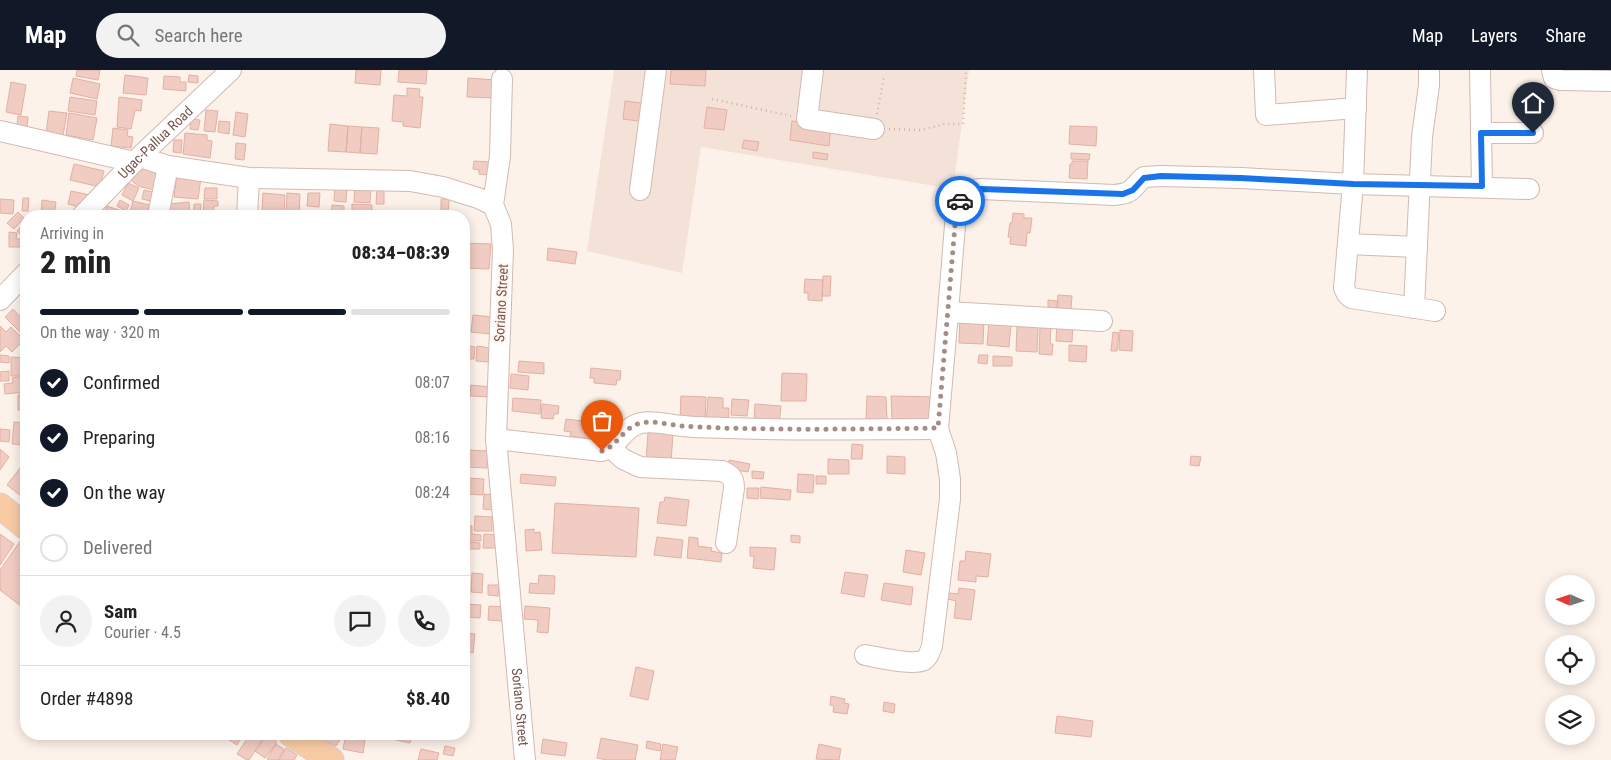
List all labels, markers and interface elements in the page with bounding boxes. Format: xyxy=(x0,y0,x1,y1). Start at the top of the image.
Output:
search box xyxy=(96,13,446,58)
text: Map xyxy=(25,21,66,49)
icon: search xyxy=(114,21,142,49)
text: Search here xyxy=(154,24,243,47)
text: Map xyxy=(1412,25,1443,46)
text: Layers xyxy=(1471,25,1518,46)
text: Share xyxy=(1546,25,1586,46)
pin xyxy=(1512,82,1554,133)
icon: home xyxy=(1519,89,1547,117)
street label: Ugac-Pallua Road xyxy=(115,103,196,182)
courier xyxy=(935,176,985,226)
icon: car xyxy=(946,187,974,215)
text: Arriving in xyxy=(40,224,104,243)
text: 08:34–08:39 xyxy=(352,241,450,264)
text: 2 min xyxy=(40,243,111,281)
street label: Soriano Street xyxy=(491,263,511,343)
text: On the way · 320 m xyxy=(40,323,160,342)
icon: check xyxy=(40,369,68,397)
text: Confirmed xyxy=(83,371,160,394)
text: 08:07 xyxy=(415,373,450,392)
pin xyxy=(581,400,623,451)
icon: bag xyxy=(588,407,616,435)
icon: check xyxy=(40,424,68,452)
text: Preparing xyxy=(83,426,155,449)
text: 08:16 xyxy=(415,428,450,447)
icon: check xyxy=(40,479,68,507)
text: On the way xyxy=(83,481,165,504)
text: 08:24 xyxy=(415,483,450,502)
text: Delivered xyxy=(83,536,152,559)
north arrow xyxy=(1545,575,1595,625)
map controls xyxy=(1545,575,1595,745)
button: person xyxy=(40,595,92,647)
button: chat xyxy=(334,595,386,647)
button: phone xyxy=(398,595,450,647)
text: Sam xyxy=(104,600,137,623)
text: Courier · 4.5 xyxy=(104,623,181,642)
button: locate xyxy=(1545,635,1595,685)
street label: Soriano Street xyxy=(509,667,532,747)
text: Order #4898 xyxy=(40,687,133,710)
text: $8.40 xyxy=(406,687,450,710)
button: layers xyxy=(1545,695,1595,745)

